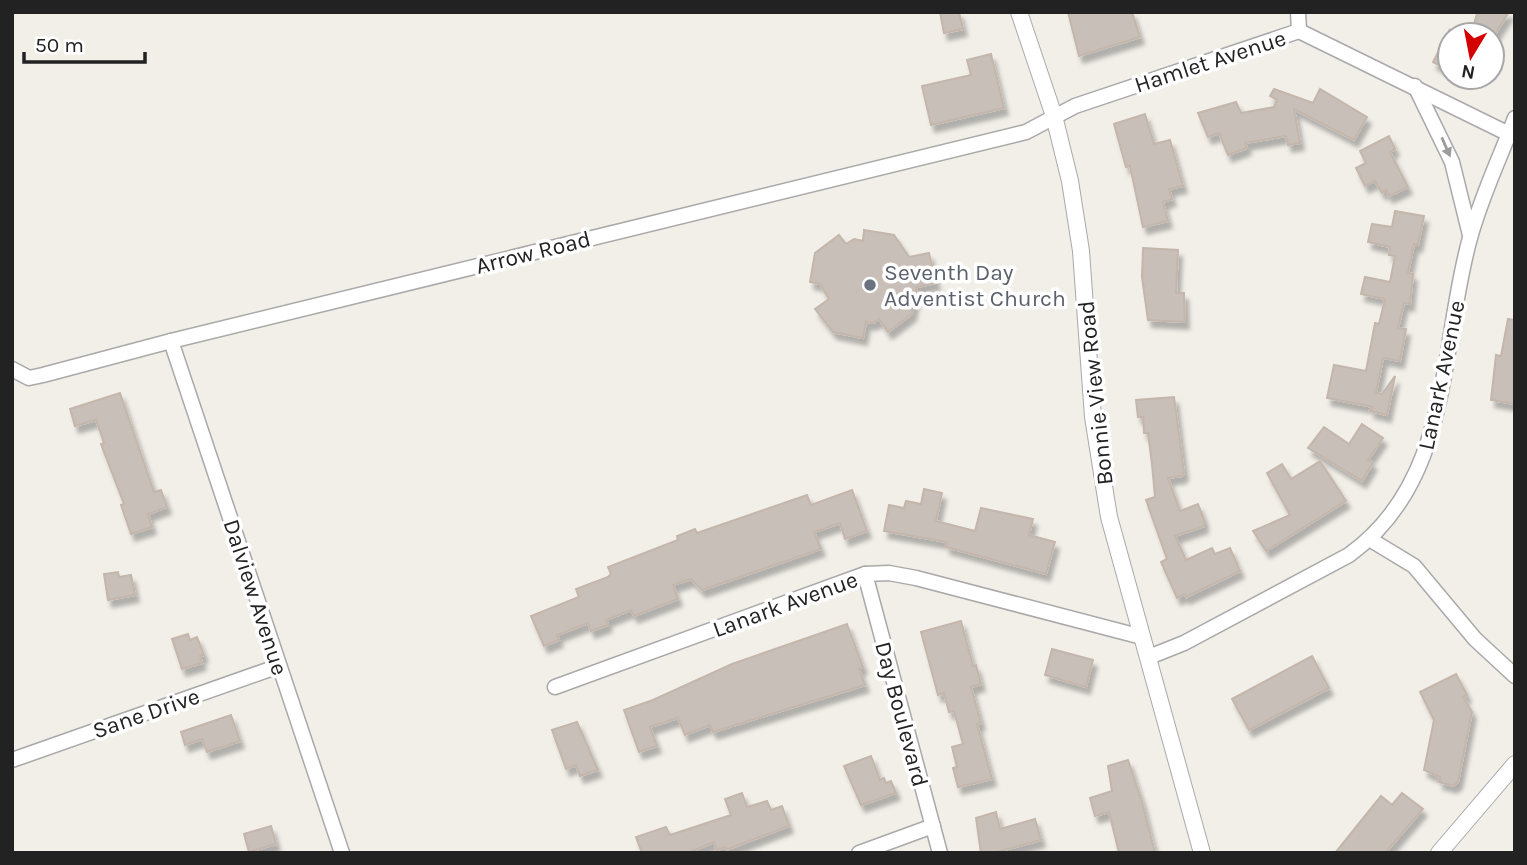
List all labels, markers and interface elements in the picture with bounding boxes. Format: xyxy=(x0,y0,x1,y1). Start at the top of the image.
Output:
scale bar xyxy=(24,21,145,65)
north arrow xyxy=(1436,21,1506,91)
street label: Hamlet Avenue xyxy=(1131,24,1289,99)
text: 50 m xyxy=(35,33,84,57)
text: N xyxy=(1460,60,1477,84)
one-way arrow xyxy=(1440,137,1452,157)
street label: Arrow Road xyxy=(473,225,593,280)
place label: Seventh Day Adventist Church xyxy=(884,259,1066,312)
marker: Seventh Day Adventist Church xyxy=(862,277,878,293)
street label: Lanark Avenue xyxy=(1412,298,1471,452)
street label: Bonnie View Road xyxy=(1072,299,1119,487)
street label: Dalview Avenue xyxy=(218,516,293,679)
street label: Lanark Avenue xyxy=(709,566,861,643)
street label: Day Boulevard xyxy=(869,639,934,790)
street label: Sane Drive xyxy=(89,683,203,744)

